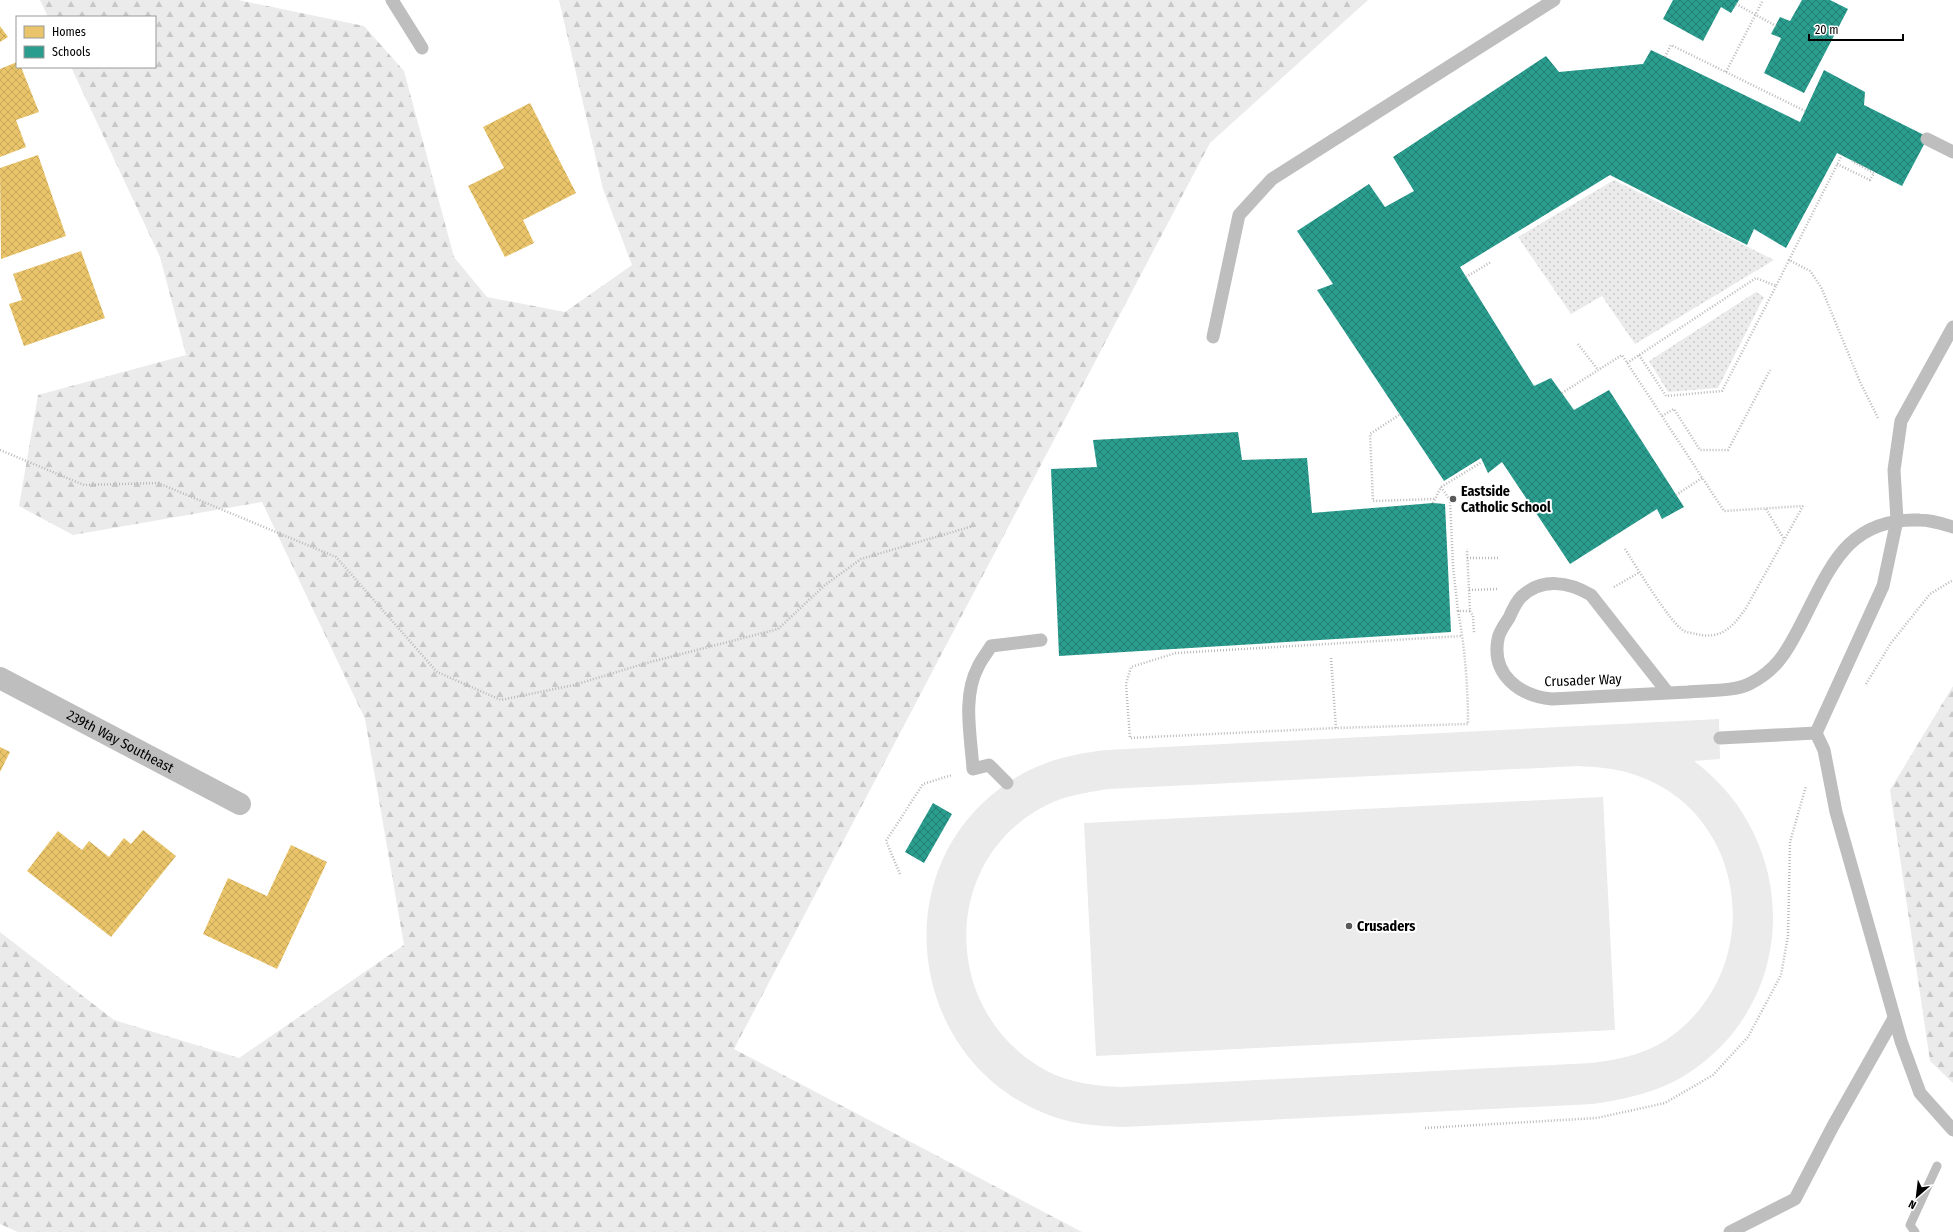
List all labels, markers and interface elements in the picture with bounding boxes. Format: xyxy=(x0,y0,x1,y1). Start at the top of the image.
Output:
legend xyxy=(16,16,156,68)
scale bar xyxy=(1809,16,1903,42)
text: 20 m xyxy=(1815,23,1839,37)
text: Homes xyxy=(52,25,86,39)
text: Schools xyxy=(52,45,90,59)
place label: Eastside Catholic School xyxy=(1461,483,1551,516)
marker: Eastside Catholic School xyxy=(1448,494,1458,504)
street label: Crusader Way xyxy=(1544,671,1623,690)
street label: 239th Way Southeast xyxy=(64,707,177,777)
place label: Crusaders xyxy=(1357,918,1415,935)
marker: Crusaders xyxy=(1344,921,1354,931)
north arrow xyxy=(1897,1176,1937,1216)
text: N xyxy=(1907,1197,1919,1212)

